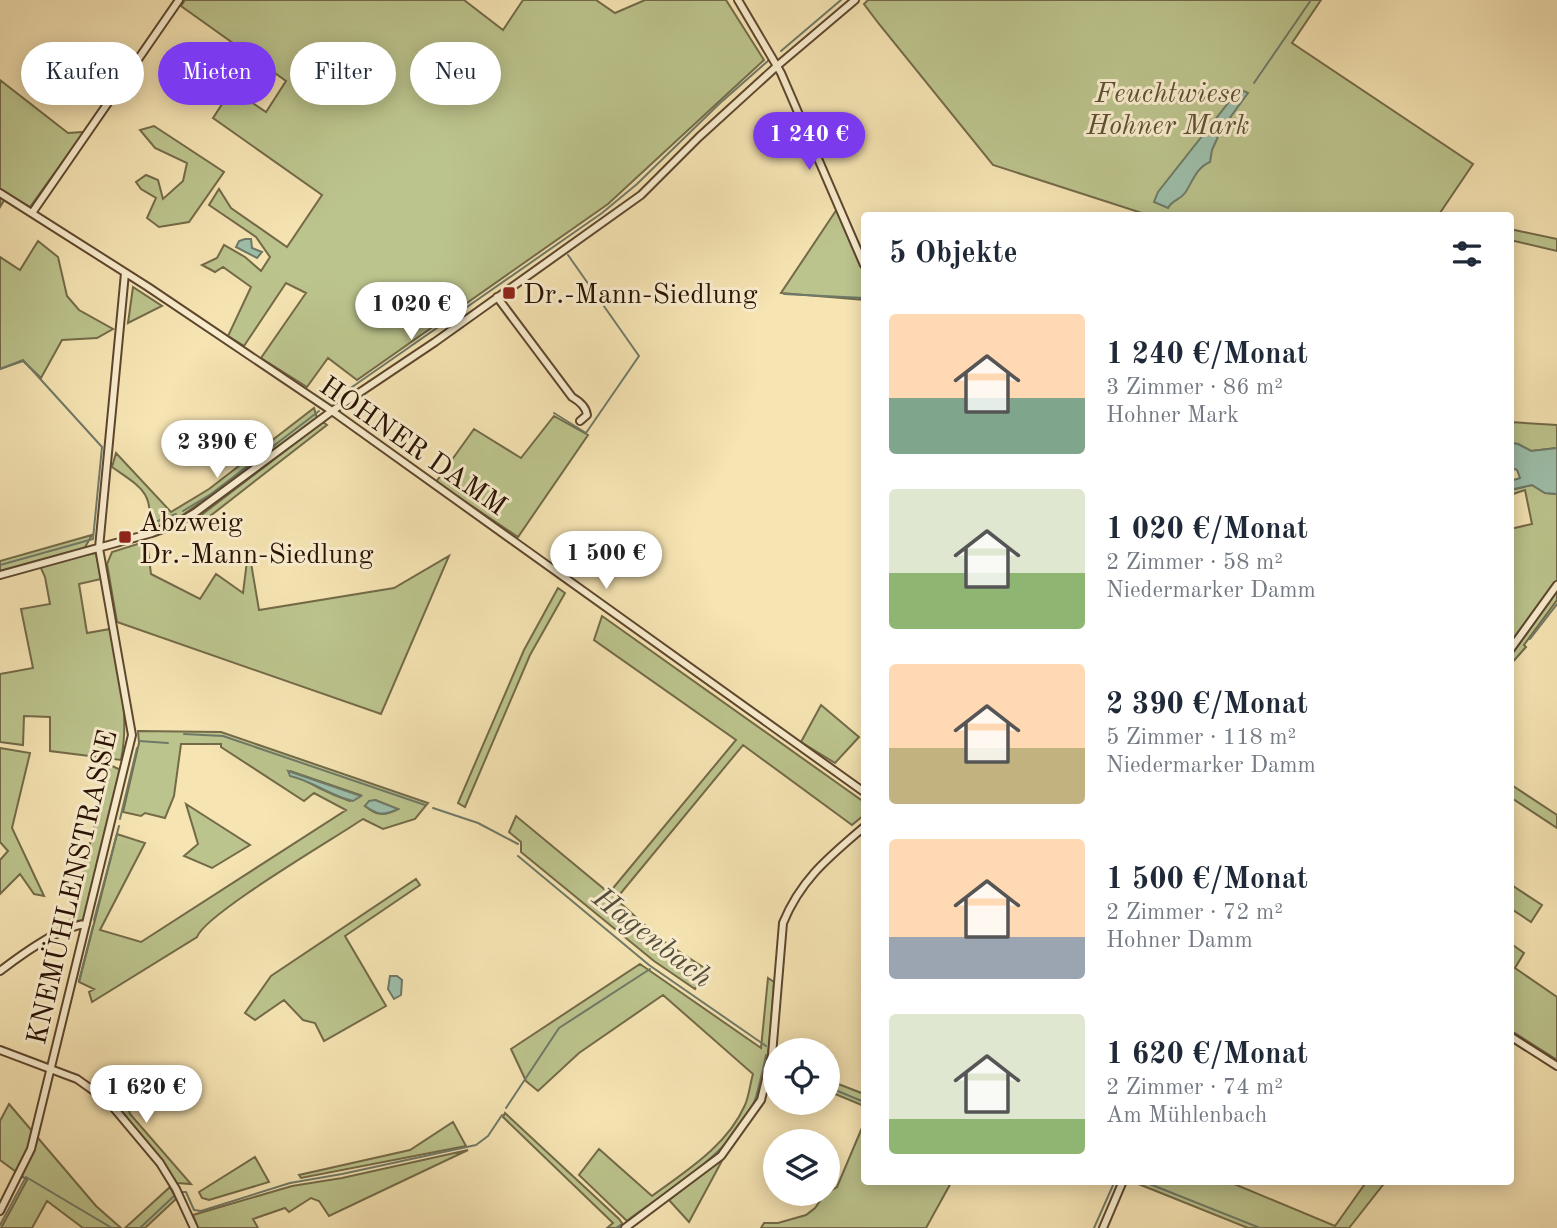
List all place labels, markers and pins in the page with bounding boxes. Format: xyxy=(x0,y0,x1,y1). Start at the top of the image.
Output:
pin: 1 240 € xyxy=(744,113,874,172)
pin: 1 020 € xyxy=(346,282,476,342)
place label: Dr.-Mann-Siedlung xyxy=(523,282,758,310)
marker: Dr.-Mann-Siedlung xyxy=(501,285,517,301)
pin: 2 390 € xyxy=(152,420,282,480)
place label: Abzweig Dr.-Mann-Siedlung xyxy=(139,510,374,570)
marker: Abzweig Dr.-Mann-Siedlung xyxy=(117,529,133,545)
pin: 1 500 € xyxy=(541,532,671,591)
pin: 1 620 € xyxy=(81,1066,211,1125)

